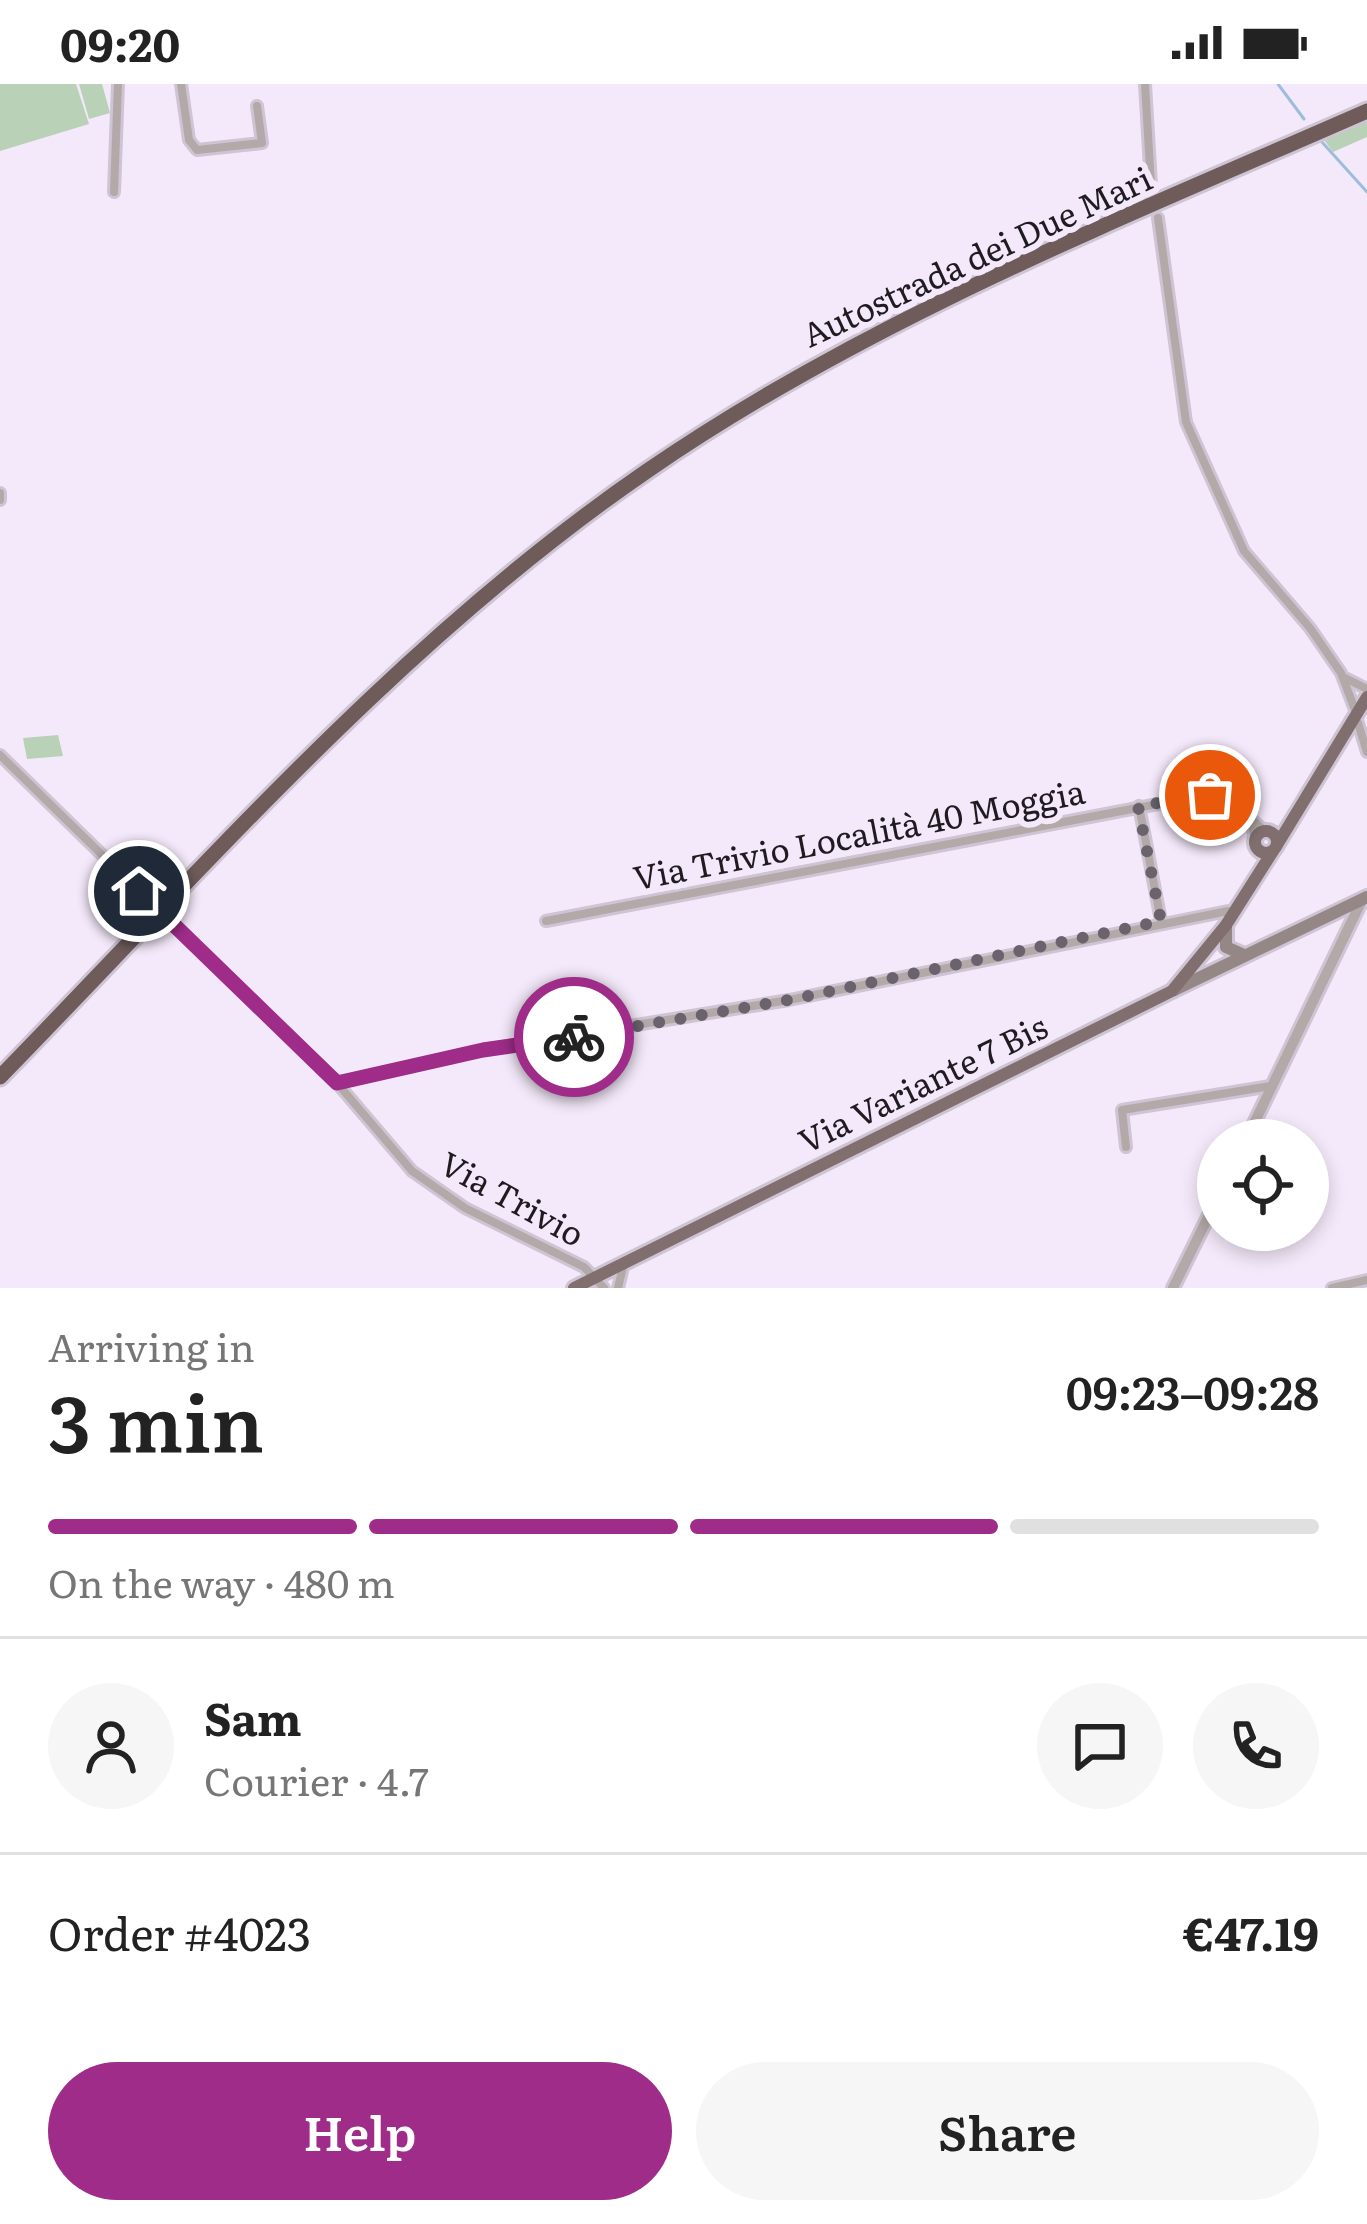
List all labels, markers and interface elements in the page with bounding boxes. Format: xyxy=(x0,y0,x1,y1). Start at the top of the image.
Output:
text: 09:20 xyxy=(60,9,180,76)
street label: Autostrada dei Due Mari xyxy=(793,152,1159,357)
pin xyxy=(1159,744,1261,846)
icon: bag xyxy=(1177,762,1243,828)
street label: Via Trivio Località 40 Moggia xyxy=(628,765,1089,900)
pin xyxy=(88,840,190,942)
icon: home xyxy=(106,858,172,924)
courier xyxy=(514,977,634,1097)
street label: Via Variante 7 Bis xyxy=(789,1000,1055,1163)
icon: bike xyxy=(541,1004,607,1070)
map controls xyxy=(1197,1119,1329,1251)
button: locate xyxy=(1197,1119,1329,1251)
street label: Via Trivio xyxy=(432,1137,594,1257)
text: Arriving in xyxy=(48,1316,255,1374)
text: 09:23–09:28 xyxy=(1066,1357,1319,1424)
text: 3 min xyxy=(48,1361,264,1477)
text: On the way · 480 m xyxy=(48,1552,395,1610)
button: person xyxy=(48,1683,174,1809)
text: Sam xyxy=(204,1683,302,1750)
button: chat xyxy=(1037,1683,1163,1809)
button: phone xyxy=(1193,1683,1319,1809)
text: Courier · 4.7 xyxy=(204,1750,429,1808)
text: Order #4023 xyxy=(48,1898,311,1965)
text: €47.19 xyxy=(1183,1898,1319,1965)
button: Help xyxy=(48,2062,672,2200)
button: Share xyxy=(696,2062,1319,2200)

